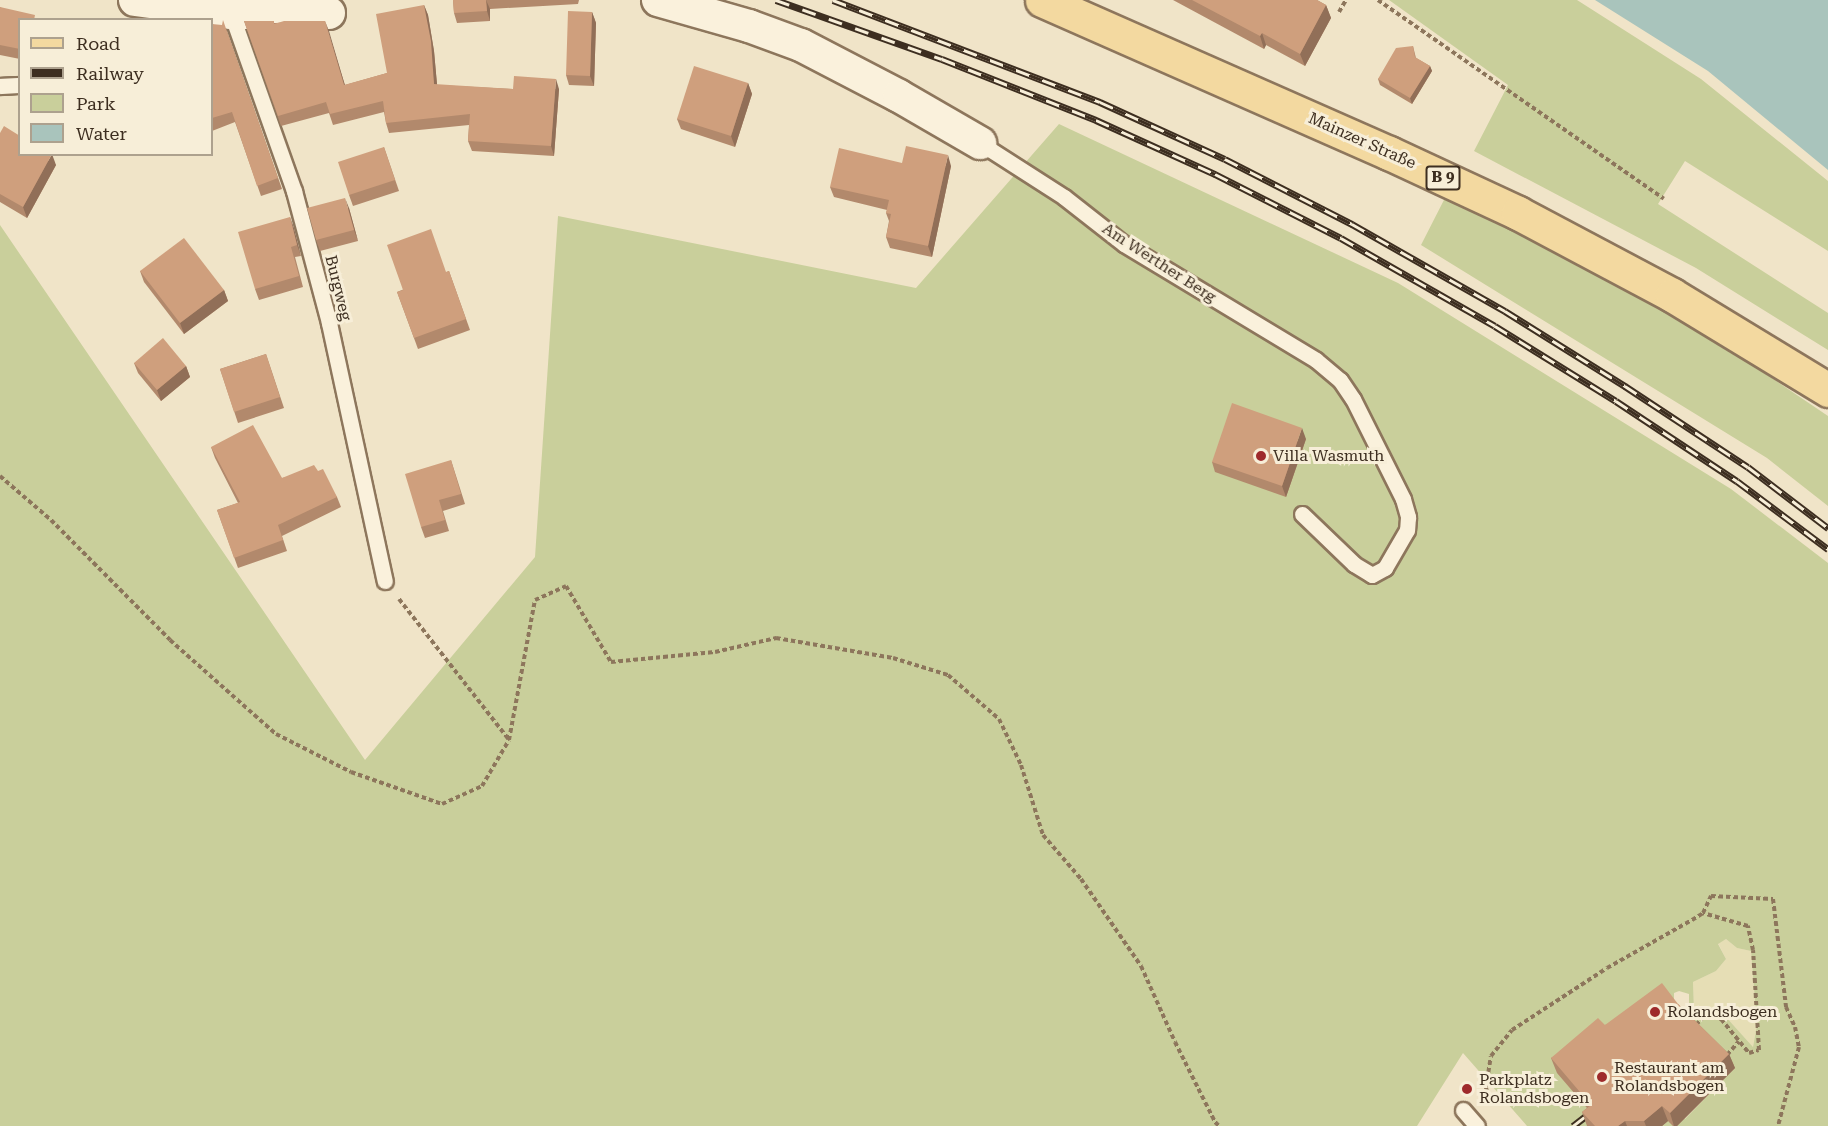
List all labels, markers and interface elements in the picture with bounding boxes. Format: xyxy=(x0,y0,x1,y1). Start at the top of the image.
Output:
legend xyxy=(18,18,213,156)
text: Road xyxy=(76,33,120,54)
text: Railway xyxy=(76,63,144,84)
text: Park xyxy=(76,93,116,114)
street label: Mainzer Straße xyxy=(1305,109,1419,173)
text: Water xyxy=(76,123,127,144)
road number: B 9 xyxy=(1425,166,1461,190)
street label: Am Werther Berg xyxy=(1099,219,1219,307)
street label: Burgweg xyxy=(321,253,355,323)
place label: Villa Wasmuth xyxy=(1273,446,1384,466)
marker: Villa Wasmuth xyxy=(1254,449,1268,463)
place label: Rolandsbogen xyxy=(1667,1002,1777,1022)
marker: Rolandsbogen xyxy=(1648,1005,1662,1019)
place label: Restaurant am Rolandsbogen xyxy=(1614,1058,1724,1096)
place label: Parkplatz Rolandsbogen xyxy=(1479,1070,1589,1108)
marker: Restaurant am Rolandsbogen xyxy=(1595,1070,1609,1084)
marker: Parkplatz Rolandsbogen xyxy=(1460,1082,1474,1096)

